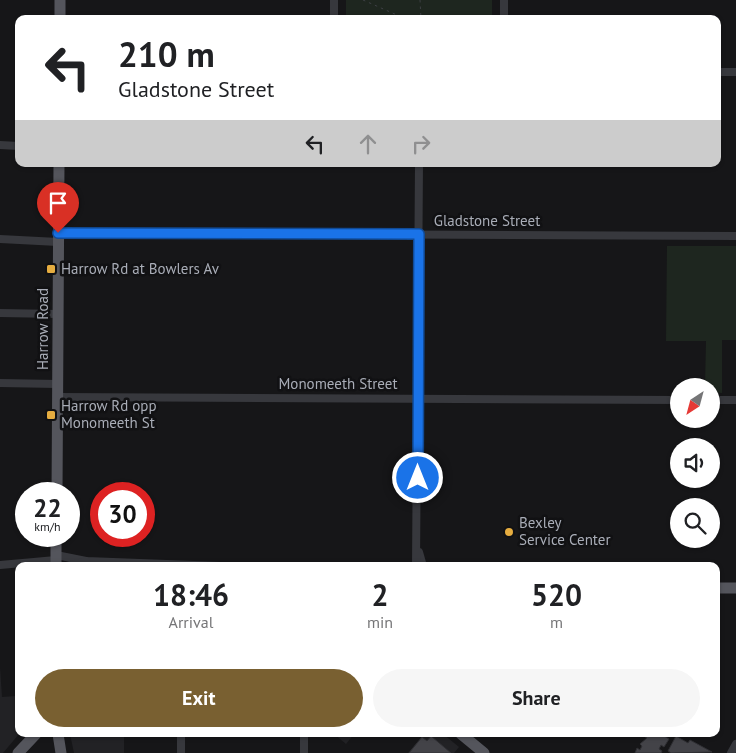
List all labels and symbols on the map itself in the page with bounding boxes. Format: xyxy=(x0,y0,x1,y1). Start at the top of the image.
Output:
pin xyxy=(37,182,79,233)
street label: Gladstone Street xyxy=(434,211,540,230)
place label: Harrow Rd at Bowlers Av xyxy=(61,259,220,278)
marker: Harrow Rd at Bowlers Av xyxy=(45,263,57,275)
street label: Harrow Road xyxy=(33,288,52,370)
street label: Monomeeth Street xyxy=(278,374,398,393)
north arrow xyxy=(670,378,720,428)
place label: Harrow Rd opp Monomeeth St xyxy=(61,396,157,432)
marker: Harrow Rd opp Monomeeth St xyxy=(45,409,57,421)
position arrow xyxy=(391,451,443,503)
speed limit sign: 30 xyxy=(90,482,155,547)
place label: Bexley Service Center xyxy=(519,513,611,549)
marker: Bexley Service Center xyxy=(503,526,515,538)

